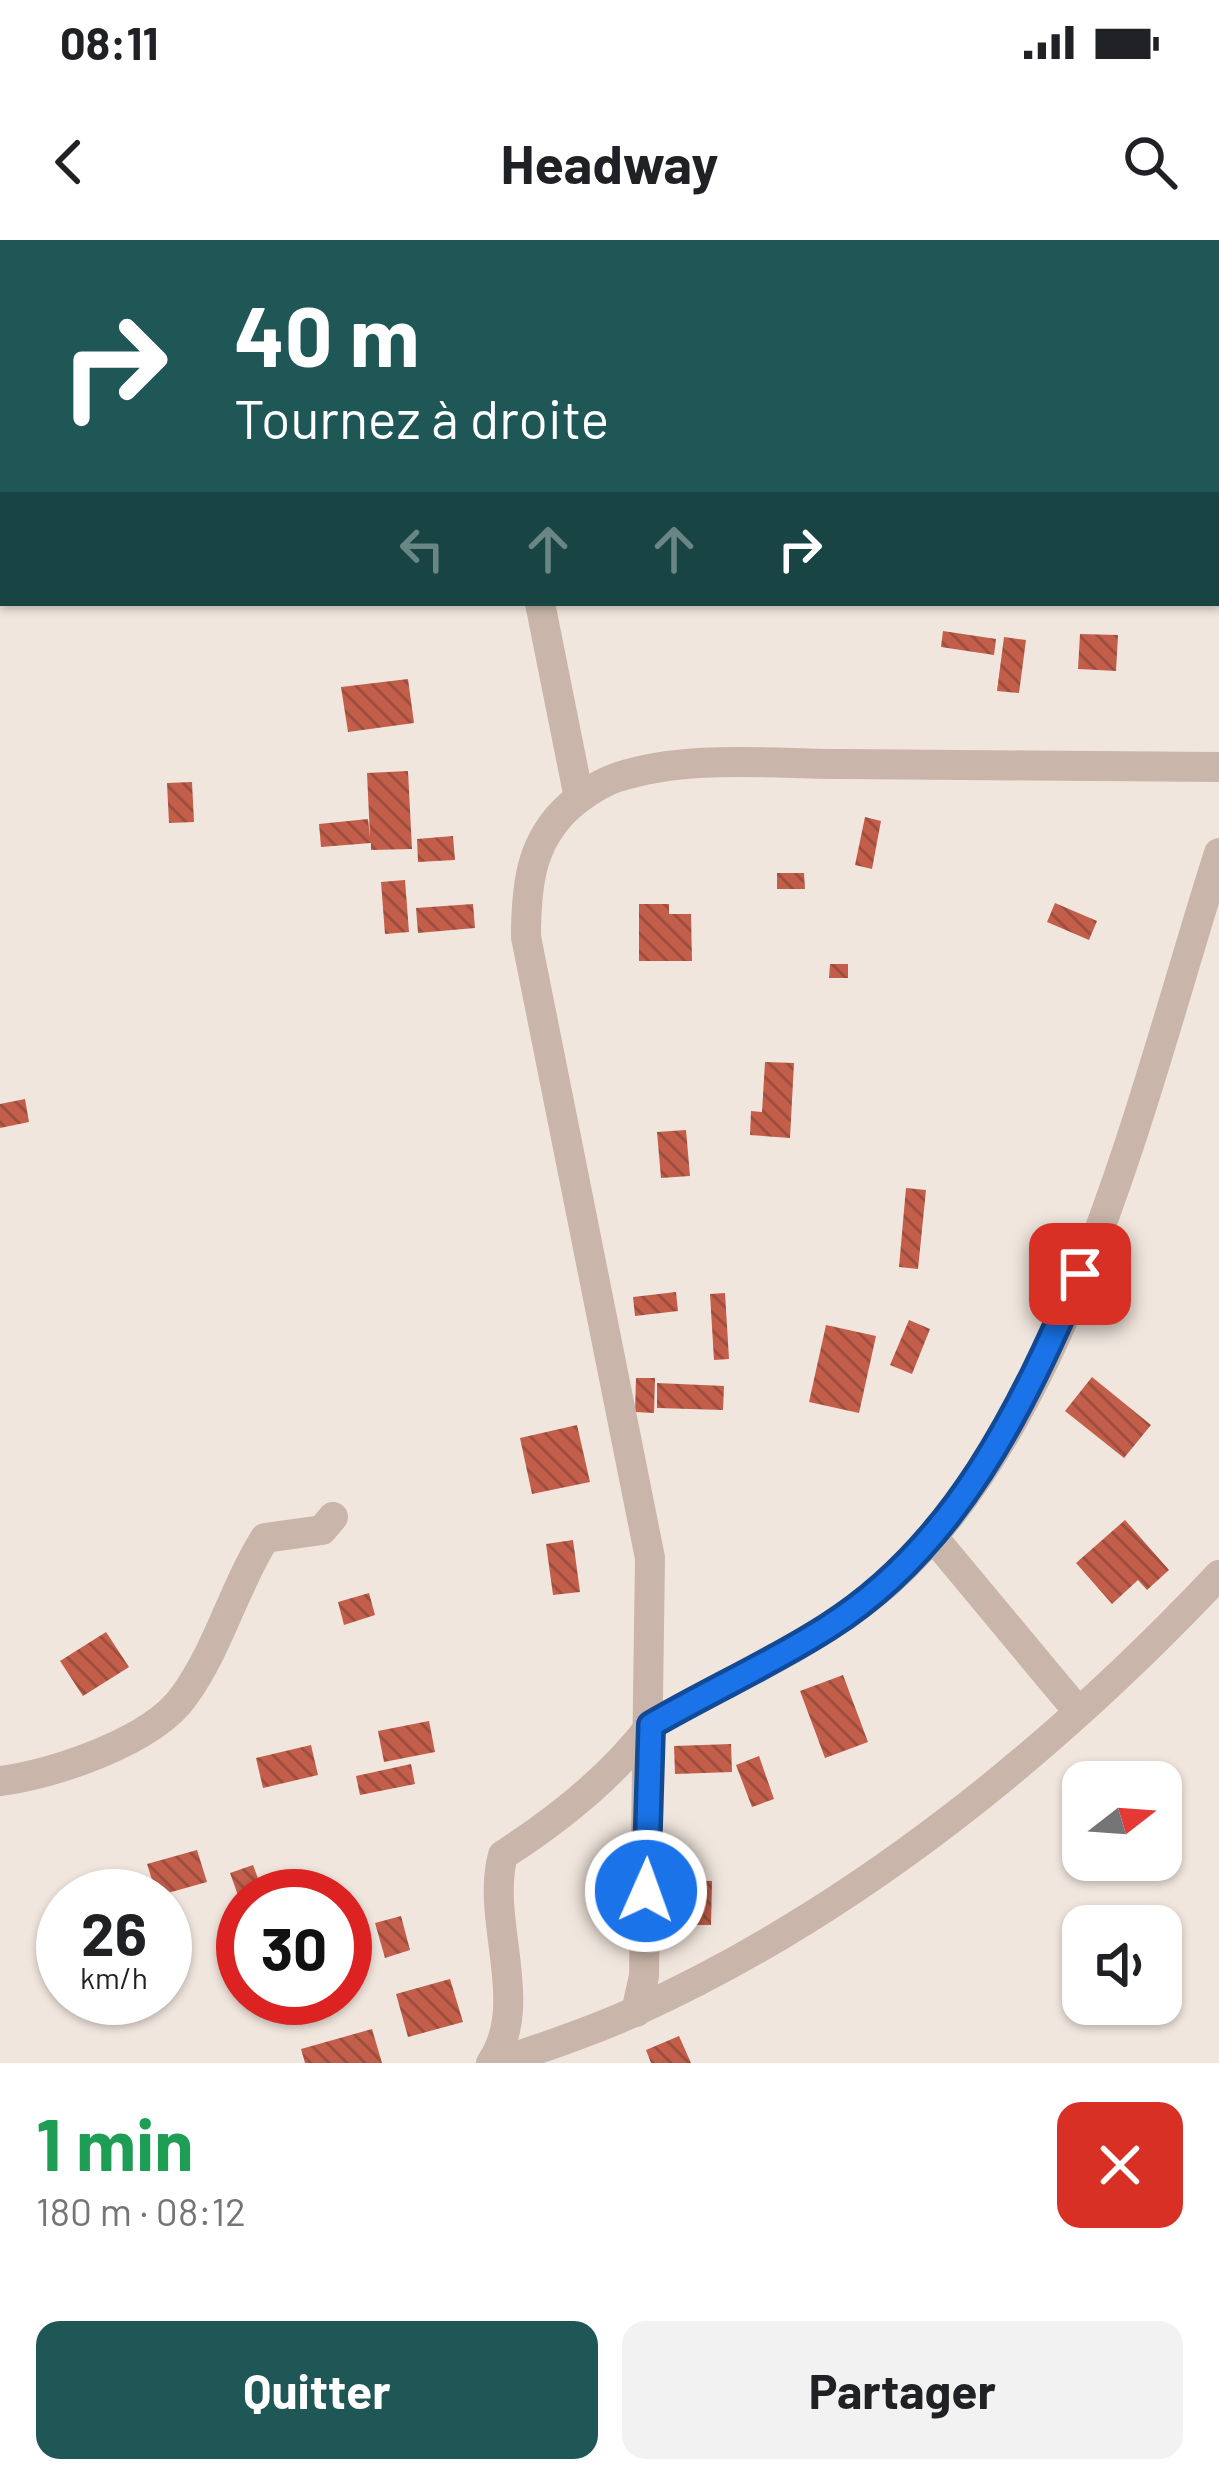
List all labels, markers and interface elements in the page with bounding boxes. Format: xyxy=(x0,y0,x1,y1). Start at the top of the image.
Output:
text: 08:11 xyxy=(60,15,159,69)
icon: back xyxy=(36,129,102,195)
icon: search xyxy=(1117,129,1183,195)
text: Headway xyxy=(501,130,719,195)
text: 40 m xyxy=(234,283,420,384)
icon: right xyxy=(36,288,192,444)
text: Tournez à droite xyxy=(234,385,609,450)
icon: left xyxy=(389,516,455,582)
icon: ahead xyxy=(515,516,581,582)
icon: ahead xyxy=(641,516,707,582)
icon: right xyxy=(767,516,833,582)
pin xyxy=(1029,1223,1131,1325)
icon: arrive xyxy=(1047,1241,1113,1307)
north arrow xyxy=(1062,1761,1182,1881)
map controls xyxy=(1062,1761,1182,2025)
position arrow xyxy=(583,1828,709,1954)
speed limit sign: 30 xyxy=(216,1869,372,2025)
text: 26 xyxy=(81,1896,147,1968)
button: sound xyxy=(1062,1905,1182,2025)
text: km/h xyxy=(80,1959,148,1995)
text: 1 min xyxy=(36,2099,194,2185)
button: close xyxy=(1057,2102,1183,2228)
text: 180 m · 08:12 xyxy=(36,2187,246,2234)
button: Quitter xyxy=(36,2321,598,2459)
button: Partager xyxy=(622,2321,1183,2459)

